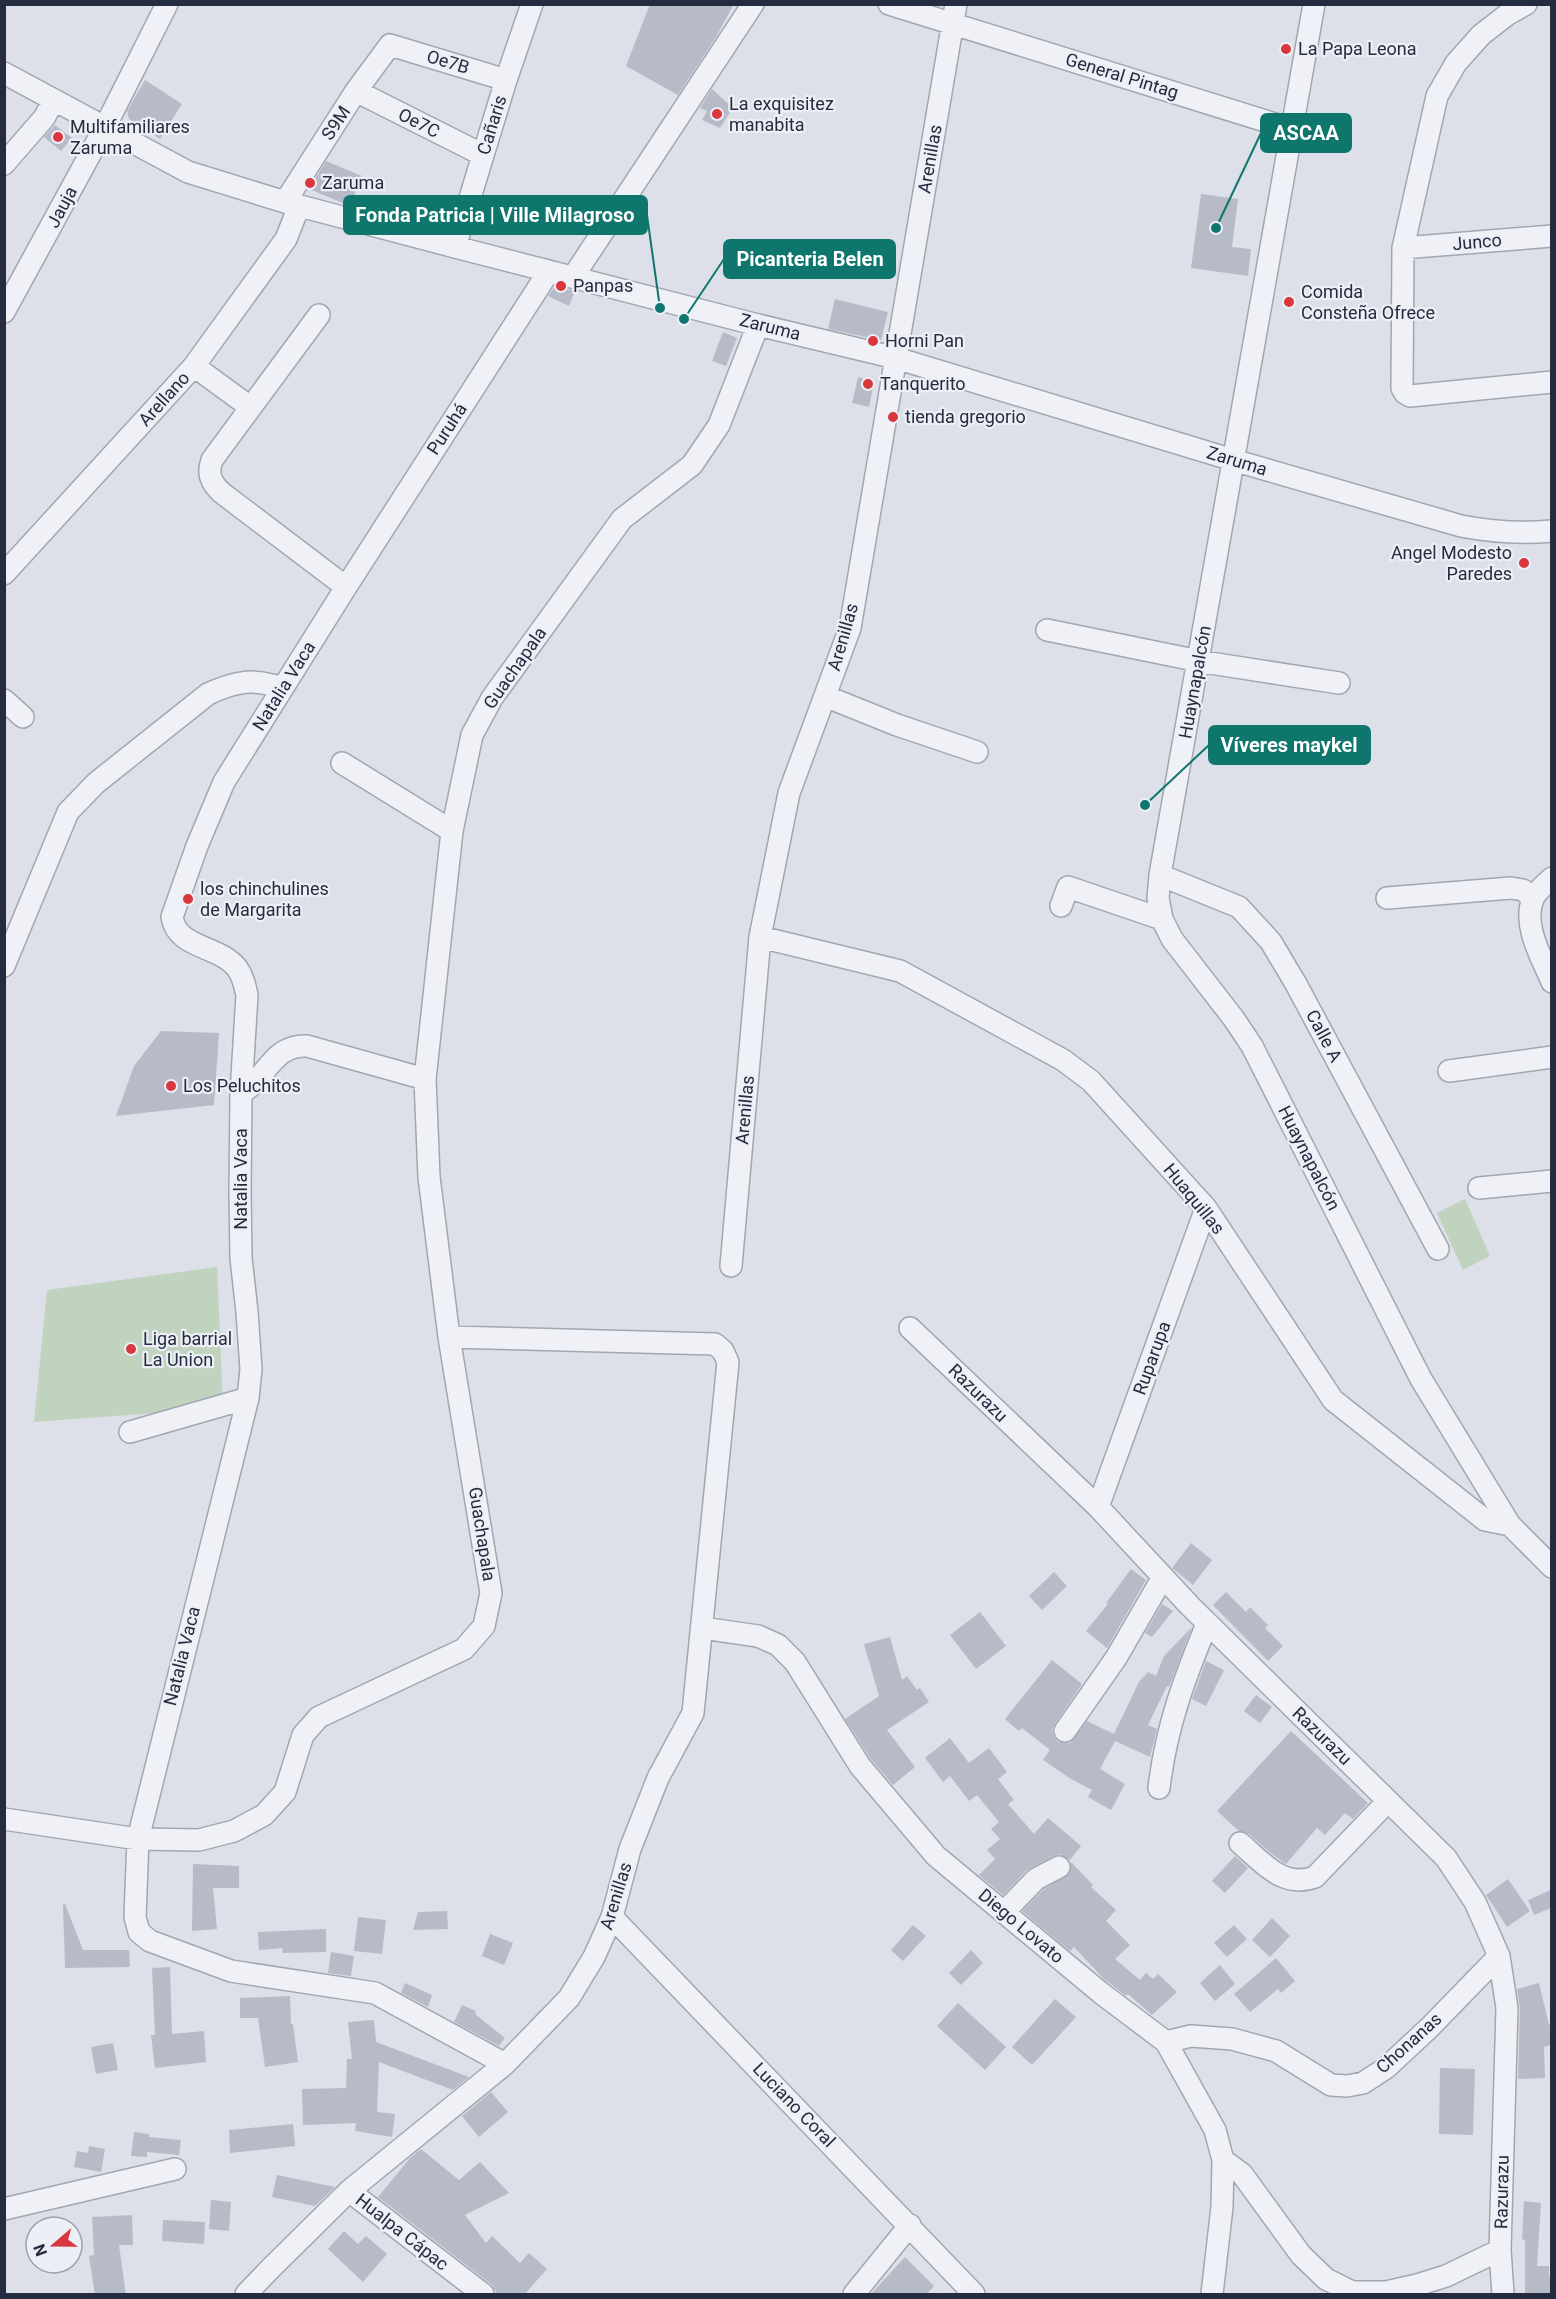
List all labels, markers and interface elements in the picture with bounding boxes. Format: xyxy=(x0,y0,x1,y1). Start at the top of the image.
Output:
place label: La Papa Leona xyxy=(1298,38,1417,59)
marker: La Papa Leona xyxy=(1279,42,1293,56)
street label: Oe7B xyxy=(424,45,472,78)
street label: General Pintag xyxy=(1063,48,1181,103)
street label: Cañaris xyxy=(473,93,510,157)
place label: La exquisitez manabita xyxy=(729,93,834,135)
street label: S9M xyxy=(317,102,354,144)
street label: Oe7C xyxy=(395,103,443,142)
marker: La exquisitez manabita xyxy=(710,107,724,121)
callout: ASCAA xyxy=(1261,114,1351,152)
place label: Multifamiliares Zaruma xyxy=(70,116,190,158)
text: ASCAA xyxy=(1273,121,1339,145)
street label: Arenillas xyxy=(913,123,946,195)
marker: Multifamiliares Zaruma xyxy=(51,130,65,144)
place label: Zaruma xyxy=(322,172,384,193)
marker: Zaruma xyxy=(303,176,317,190)
street label: Jauja xyxy=(42,183,81,231)
callout: Fonda Patricia | Ville Milagroso xyxy=(344,196,647,234)
text: Fonda Patricia | Ville Milagroso xyxy=(355,203,635,227)
street label: Junco xyxy=(1451,229,1503,254)
callout: Picanteria Belen xyxy=(724,240,895,278)
text: Picanteria Belen xyxy=(736,247,884,271)
place label: Panpas xyxy=(573,275,633,296)
marker: Panpas xyxy=(554,279,568,293)
place label: Comida Consteña Ofrece xyxy=(1301,281,1435,323)
marker: Comida Consteña Ofrece xyxy=(1282,295,1296,309)
street label: Zaruma xyxy=(737,309,803,344)
place label: Horni Pan xyxy=(885,330,964,351)
marker: Horni Pan xyxy=(866,334,880,348)
street label: Arellano xyxy=(134,367,194,430)
place label: Tanquerito xyxy=(880,373,966,394)
marker: Tanquerito xyxy=(861,377,875,391)
street label: Puruhá xyxy=(422,399,471,458)
place label: tienda gregorio xyxy=(905,406,1026,427)
marker: tienda gregorio xyxy=(886,410,900,424)
street label: Zaruma xyxy=(1204,441,1270,480)
place label: Angel Modesto Paredes xyxy=(1391,542,1512,584)
marker: Angel Modesto Paredes xyxy=(1517,556,1531,570)
street label: Arenillas xyxy=(823,601,862,673)
street label: Guachapala xyxy=(479,623,550,713)
street label: Huaynapalcón xyxy=(1174,624,1215,740)
street label: Natalia Vaca xyxy=(248,637,319,734)
callout: Víveres maykel xyxy=(1209,726,1370,764)
text: Víveres maykel xyxy=(1220,733,1358,757)
place label: los chinchulines de Margarita xyxy=(200,878,329,920)
marker: los chinchulines de Margarita xyxy=(181,892,195,906)
street label: Calle A xyxy=(1302,1006,1347,1066)
street label: Arenillas xyxy=(731,1074,758,1145)
place label: Los Peluchitos xyxy=(183,1075,301,1096)
marker: Los Peluchitos xyxy=(164,1079,178,1093)
street label: Huaynapalcón xyxy=(1274,1102,1345,1214)
street label: Natalia Vaca xyxy=(230,1128,251,1230)
street label: Huaquillas xyxy=(1160,1159,1229,1238)
street label: Ruparupa xyxy=(1129,1318,1175,1398)
place label: Liga barrial La Union xyxy=(143,1328,232,1370)
marker: Liga barrial La Union xyxy=(124,1342,138,1356)
street label: Razurazu xyxy=(944,1359,1012,1426)
street label: Guachapala xyxy=(465,1485,500,1583)
street label: Natalia Vaca xyxy=(159,1604,204,1708)
street label: Razurazu xyxy=(1288,1702,1356,1769)
street label: Arenillas xyxy=(595,1860,636,1932)
street label: Diego Lovato xyxy=(974,1884,1068,1967)
street label: Chonanas xyxy=(1372,2008,1446,2077)
street label: Luciano Coral xyxy=(749,2058,840,2151)
street label: Razurazu xyxy=(1490,2155,1513,2229)
street label: Hualpa Cápac xyxy=(352,2189,453,2274)
north arrow xyxy=(24,2215,84,2275)
text: N xyxy=(30,2241,51,2259)

